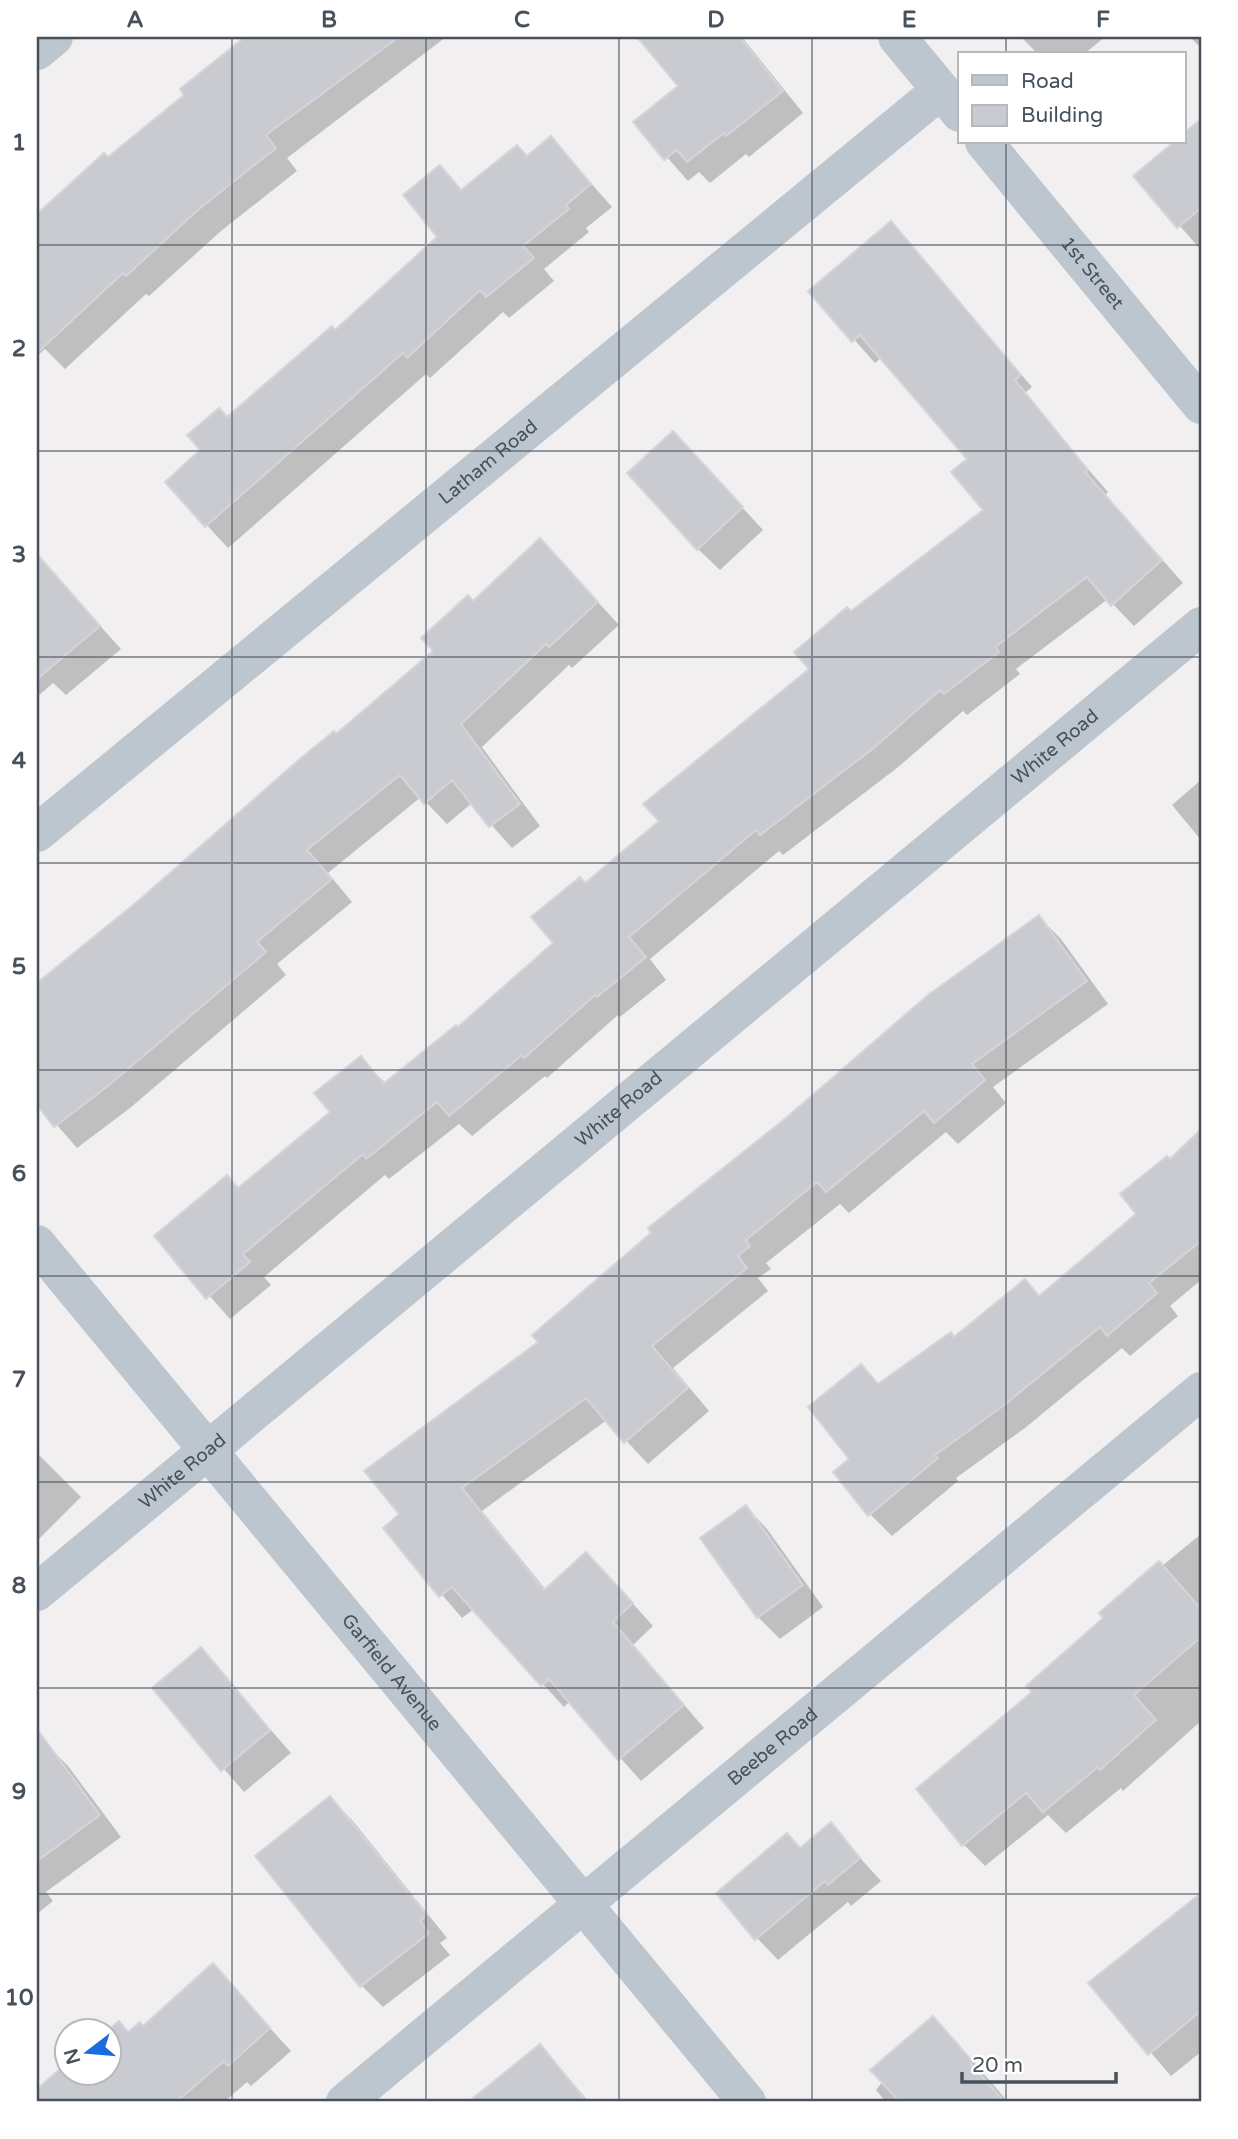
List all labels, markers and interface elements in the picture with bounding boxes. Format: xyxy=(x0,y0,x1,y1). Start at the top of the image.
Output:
text: A xyxy=(126,6,144,34)
text: B xyxy=(321,6,337,34)
text: C xyxy=(514,6,530,34)
text: D xyxy=(707,6,725,34)
text: E xyxy=(902,6,916,34)
text: F xyxy=(1096,6,1110,34)
legend xyxy=(958,52,1186,144)
text: Road xyxy=(1021,69,1074,94)
text: Building xyxy=(1021,103,1103,128)
text: 1 xyxy=(12,129,26,157)
street label: 1st Street xyxy=(1056,232,1129,314)
text: 2 xyxy=(12,335,26,363)
street label: Latham Road xyxy=(434,415,542,509)
text: 3 xyxy=(12,541,26,569)
street label: White Road xyxy=(1007,705,1103,789)
text: 4 xyxy=(12,747,27,775)
text: 5 xyxy=(12,953,26,981)
street label: White Road xyxy=(571,1067,667,1152)
text: 6 xyxy=(12,1160,26,1188)
text: 7 xyxy=(12,1366,26,1394)
street label: White Road xyxy=(135,1429,230,1514)
text: 8 xyxy=(12,1572,26,1600)
street label: Garfield Avenue xyxy=(337,1609,446,1735)
street label: Beebe Road xyxy=(723,1703,822,1790)
text: 9 xyxy=(12,1778,26,1806)
text: 10 xyxy=(5,1984,33,2012)
north arrow xyxy=(52,2016,122,2086)
scale bar xyxy=(962,2041,1116,2085)
text: N xyxy=(60,2046,85,2067)
text: 20 m xyxy=(972,2053,1023,2078)

